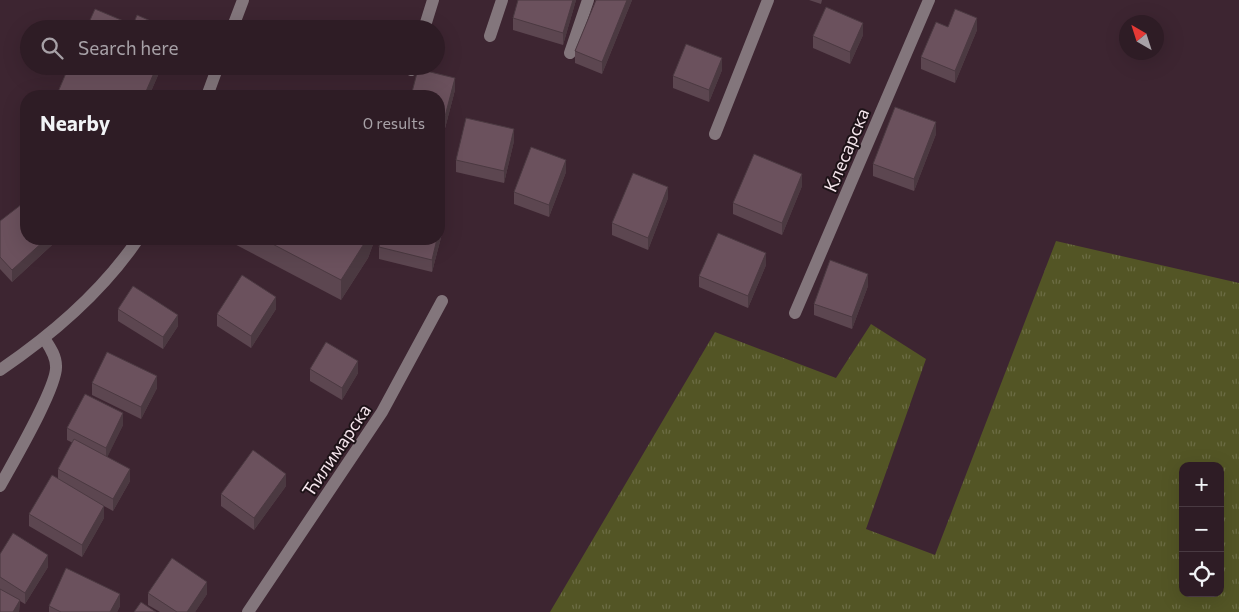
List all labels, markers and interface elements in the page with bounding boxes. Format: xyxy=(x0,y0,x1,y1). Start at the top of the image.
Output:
north arrow xyxy=(1119,15,1164,60)
search box xyxy=(20,20,445,75)
icon: search xyxy=(38,34,66,62)
text: Search here xyxy=(78,36,178,59)
street label: Клесарска xyxy=(819,105,873,195)
text: Nearby xyxy=(40,110,110,135)
text: 0 results xyxy=(363,113,425,132)
street label: Ћилимарска xyxy=(297,400,375,500)
map controls xyxy=(1179,462,1224,597)
button: + xyxy=(1179,462,1224,507)
button: − xyxy=(1179,507,1224,552)
button: locate xyxy=(1179,552,1224,597)

